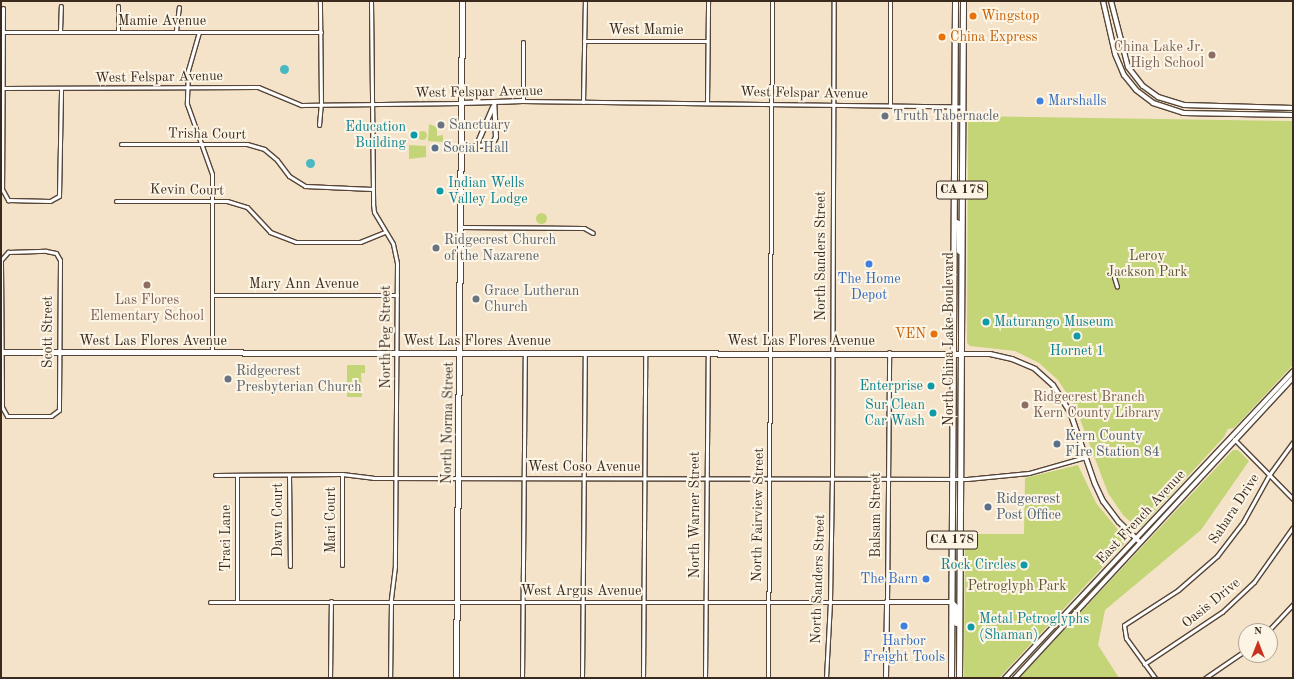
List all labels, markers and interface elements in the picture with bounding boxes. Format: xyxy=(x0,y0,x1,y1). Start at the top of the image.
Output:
place label: Wingstop xyxy=(981,8,1039,24)
marker: Wingstop xyxy=(968,11,978,21)
street label: Mamie Avenue xyxy=(118,13,206,29)
street label: West Mamie xyxy=(609,22,683,38)
place label: China Express xyxy=(950,29,1038,45)
marker: China Express xyxy=(937,32,947,42)
place label: China Lake Jr. High School xyxy=(1114,39,1204,72)
marker: China Lake Jr. High School xyxy=(1207,50,1217,60)
street label: West Felspar Avenue xyxy=(95,67,223,87)
street label: West Felspar Avenue xyxy=(415,82,543,102)
street label: West Felspar Avenue xyxy=(740,83,868,103)
place label: Marshalls xyxy=(1048,93,1107,109)
marker: Marshalls xyxy=(1035,96,1045,106)
place label: Truth Tabernacle xyxy=(893,108,999,124)
marker: Truth Tabernacle xyxy=(880,111,890,121)
place label: Sanctuary xyxy=(449,117,511,133)
place label: Education Building xyxy=(345,119,406,152)
marker: Sanctuary xyxy=(436,120,446,130)
street label: Trisha Court xyxy=(168,125,246,143)
marker: Education Building xyxy=(409,130,419,140)
place label: Social Hall xyxy=(443,140,509,156)
marker: Social Hall xyxy=(430,143,440,153)
place label: Indian Wells Valley Lodge xyxy=(448,175,528,208)
road number: CA 178 xyxy=(936,179,988,201)
street label: Kevin Court xyxy=(150,181,224,199)
marker: Indian Wells Valley Lodge xyxy=(435,186,445,196)
street label: North Sanders Street xyxy=(813,191,829,321)
place label: Ridgecrest Church of the Nazarene xyxy=(444,232,556,264)
marker: Ridgecrest Church of the Nazarene xyxy=(431,243,441,253)
park label: Leroy Jackson Park xyxy=(1106,248,1188,280)
street label: North China Lake Boulevard xyxy=(941,252,957,426)
marker: The Home Depot xyxy=(864,259,874,269)
place label: The Home Depot xyxy=(837,271,901,304)
street label: Mary Ann Avenue xyxy=(249,276,359,292)
marker: Las Flores Elementary School xyxy=(142,280,152,290)
place label: Grace Lutheran Church xyxy=(484,283,579,316)
street label: North Peg Street xyxy=(378,285,394,389)
place label: Las Flores Elementary School xyxy=(90,292,204,324)
marker: Grace Lutheran Church xyxy=(471,294,481,304)
street label: Scott Street xyxy=(40,296,56,368)
place label: Maturango Museum xyxy=(994,314,1114,330)
marker: Maturango Museum xyxy=(981,317,991,327)
place label: VEN xyxy=(895,326,926,342)
marker: VEN xyxy=(929,329,939,339)
marker: Hornet 1 xyxy=(1072,331,1082,341)
street label: West Las Flores Avenue xyxy=(79,333,227,349)
street label: West Las Flores Avenue xyxy=(403,333,551,349)
street label: West Las Flores Avenue xyxy=(727,333,875,349)
place label: Hornet 1 xyxy=(1050,343,1104,359)
street label: North Norma Street xyxy=(439,362,457,484)
place label: Ridgecrest Presbyterian Church xyxy=(236,363,362,396)
marker: Ridgecrest Presbyterian Church xyxy=(223,374,233,384)
place label: Enterprise xyxy=(859,378,923,394)
marker: Enterprise xyxy=(926,381,936,391)
place label: Ridgecrest Branch Kern County Library xyxy=(1033,389,1161,422)
place label: Sur Clean Car Wash xyxy=(865,397,925,430)
marker: Ridgecrest Branch Kern County Library xyxy=(1020,400,1030,410)
marker: Sur Clean Car Wash xyxy=(928,408,938,418)
place label: Kern County FIre Station 84 xyxy=(1065,428,1160,460)
marker: Kern County FIre Station 84 xyxy=(1052,439,1062,449)
street label: North Fairview Street xyxy=(748,448,768,582)
street label: North Warner Street xyxy=(687,451,703,579)
street label: West Coso Avenue xyxy=(528,459,640,475)
street label: East French Avenue xyxy=(1093,466,1189,568)
street label: Sahara Drive xyxy=(1205,471,1263,547)
street label: Balsam Street xyxy=(868,472,884,558)
street label: Dawn Court xyxy=(270,483,286,557)
street label: Mari Court xyxy=(323,487,339,553)
place label: Ridgecrest Post Office xyxy=(996,491,1061,524)
marker: Ridgecrest Post Office xyxy=(983,502,993,512)
street label: Traci Lane xyxy=(218,505,234,571)
street label: North Sanders Street xyxy=(807,514,829,644)
road number: CA 178 xyxy=(926,529,978,551)
place label: Rock Circles xyxy=(940,557,1016,573)
marker: Rock Circles xyxy=(1019,560,1029,570)
place label: The Barn xyxy=(860,571,918,587)
marker: The Barn xyxy=(921,574,931,584)
street label: Oasis Drive xyxy=(1178,574,1244,632)
park label: Petroglyph Park xyxy=(967,578,1067,594)
street label: West Argus Avenue xyxy=(521,583,641,599)
place label: Metal Petroglyphs (Shaman) xyxy=(979,611,1089,644)
marker: Harbor Freight Tools xyxy=(899,621,909,631)
marker: Metal Petroglyphs (Shaman) xyxy=(966,622,976,632)
north arrow xyxy=(1238,623,1278,663)
text: N xyxy=(1254,626,1262,637)
place label: Harbor Freight Tools xyxy=(863,633,945,666)

